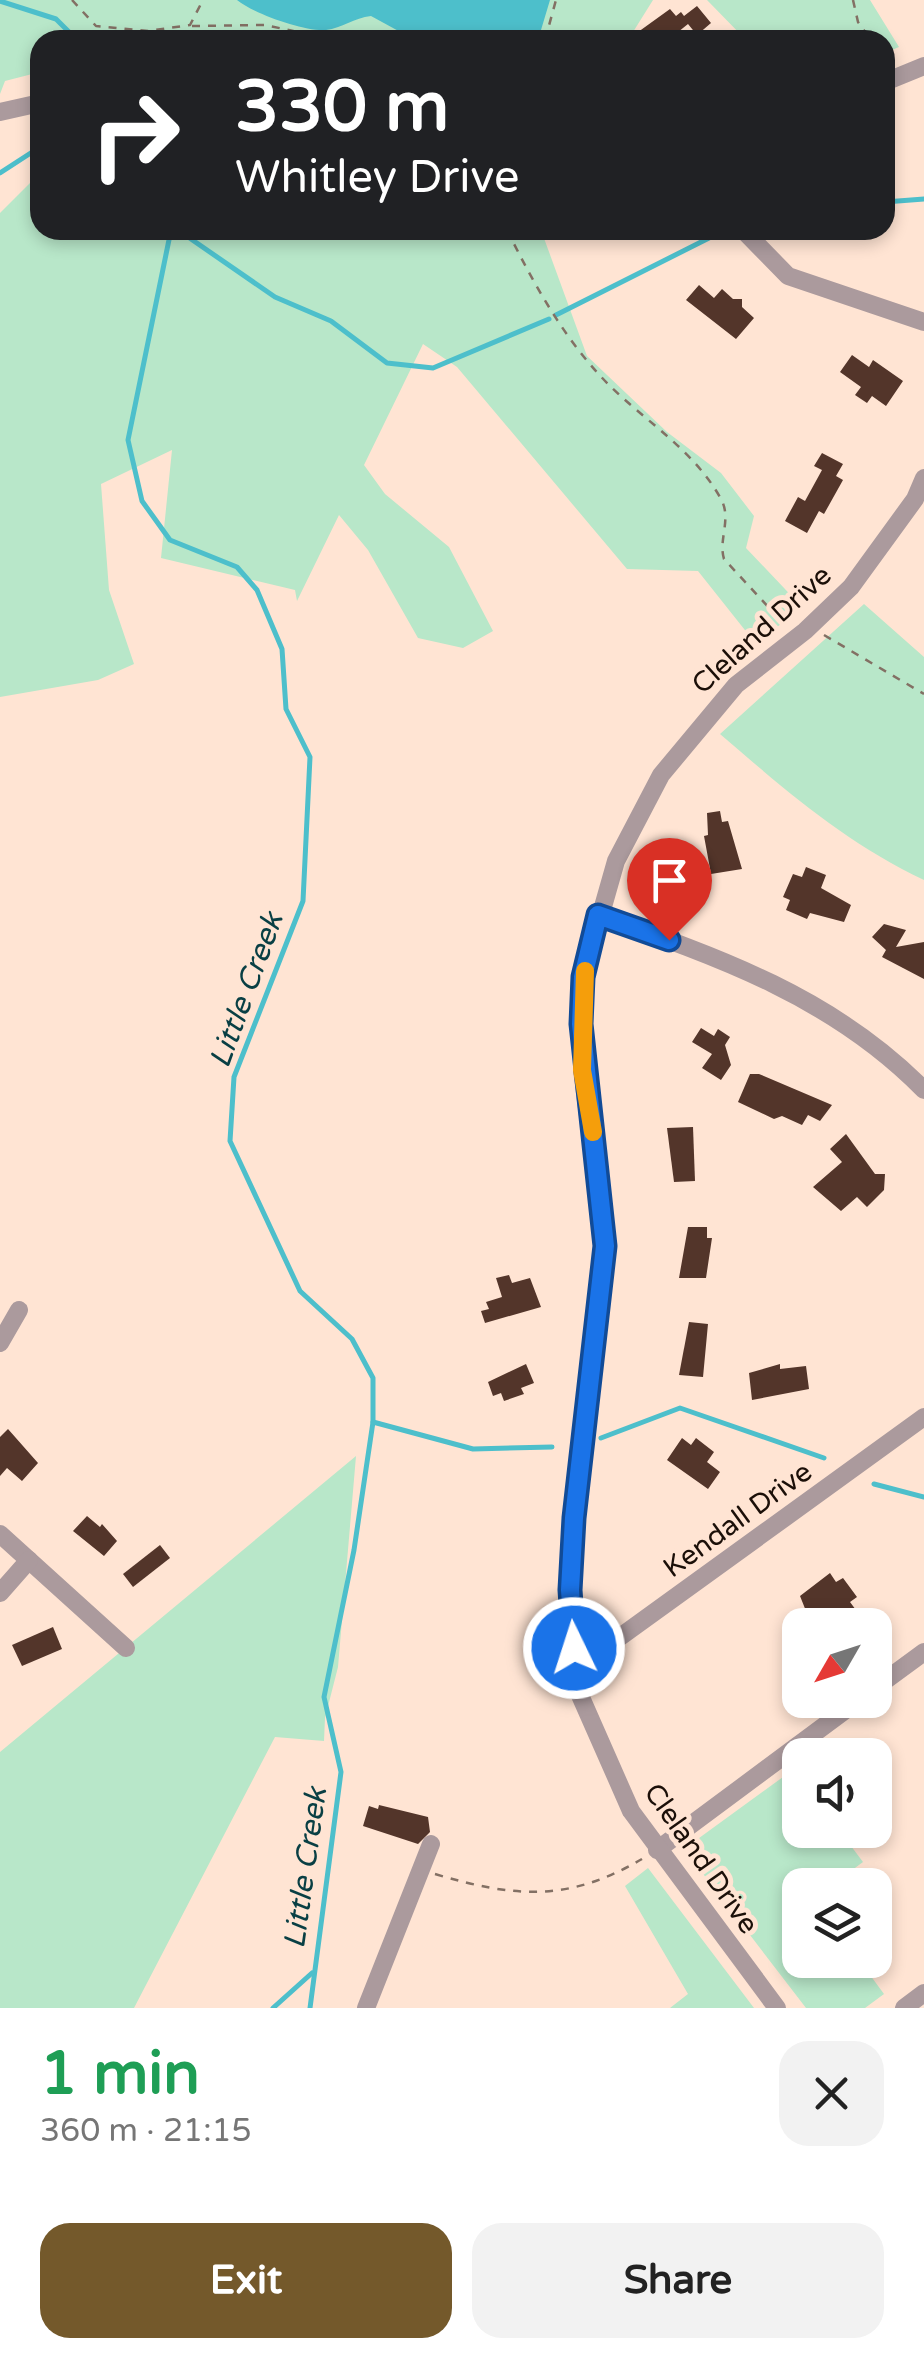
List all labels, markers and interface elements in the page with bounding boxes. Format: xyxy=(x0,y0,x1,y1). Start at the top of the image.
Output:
text: 330 m xyxy=(235,66,449,150)
icon: right xyxy=(70,70,200,200)
text: Whitley Drive xyxy=(235,151,519,205)
street label: Cleland Drive xyxy=(685,558,838,701)
pin xyxy=(627,838,712,941)
icon: arrive xyxy=(642,853,697,908)
water label: Little Creek xyxy=(201,905,292,1073)
street label: Kendall Drive xyxy=(657,1455,818,1585)
position arrow xyxy=(522,1596,626,1700)
north arrow xyxy=(782,1608,892,1718)
map controls xyxy=(782,1608,892,1978)
button: sound xyxy=(782,1738,892,1848)
street label: Cleland Drive xyxy=(637,1777,766,1940)
water label: Little Creek xyxy=(276,1783,335,1951)
button: layers xyxy=(782,1868,892,1978)
text: 1 min xyxy=(40,2038,200,2110)
button: close xyxy=(779,2041,884,2146)
text: 360 m · 21:15 xyxy=(40,2112,252,2150)
button: Exit xyxy=(40,2223,452,2338)
button: Share xyxy=(472,2223,884,2338)

